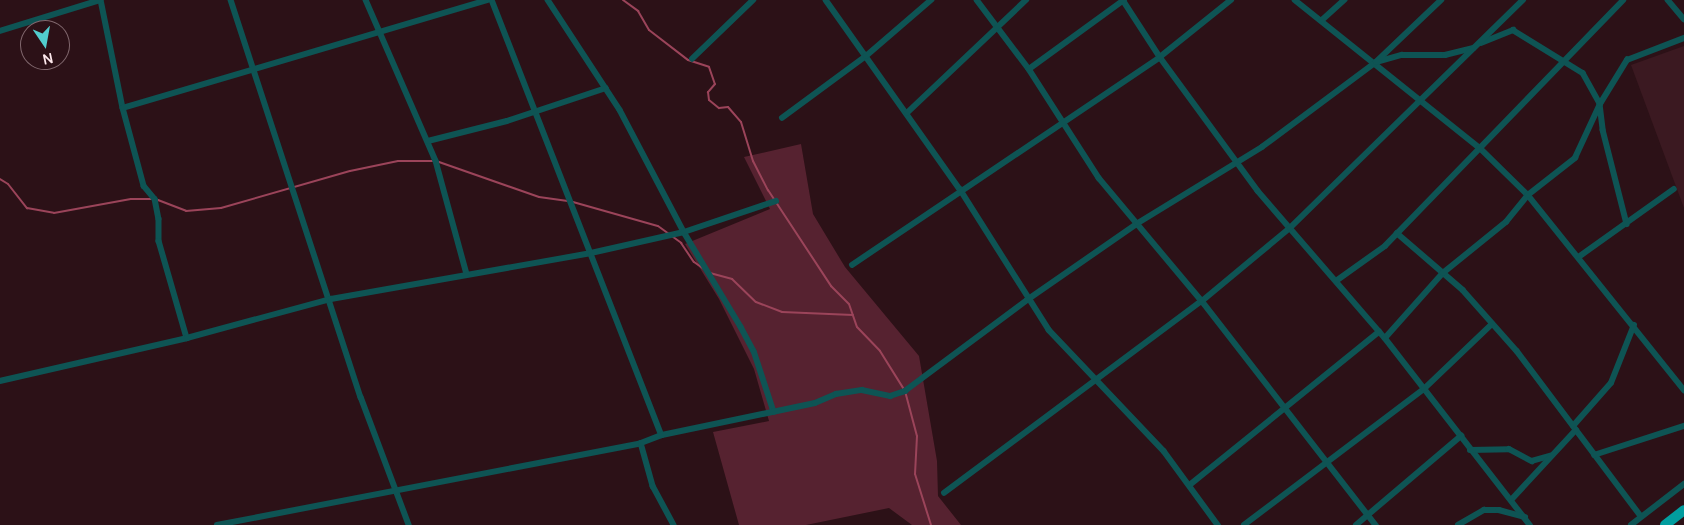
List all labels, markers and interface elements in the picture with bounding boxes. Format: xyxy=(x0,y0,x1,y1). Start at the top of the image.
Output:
north arrow xyxy=(20,20,70,70)
text: N xyxy=(41,49,55,70)

